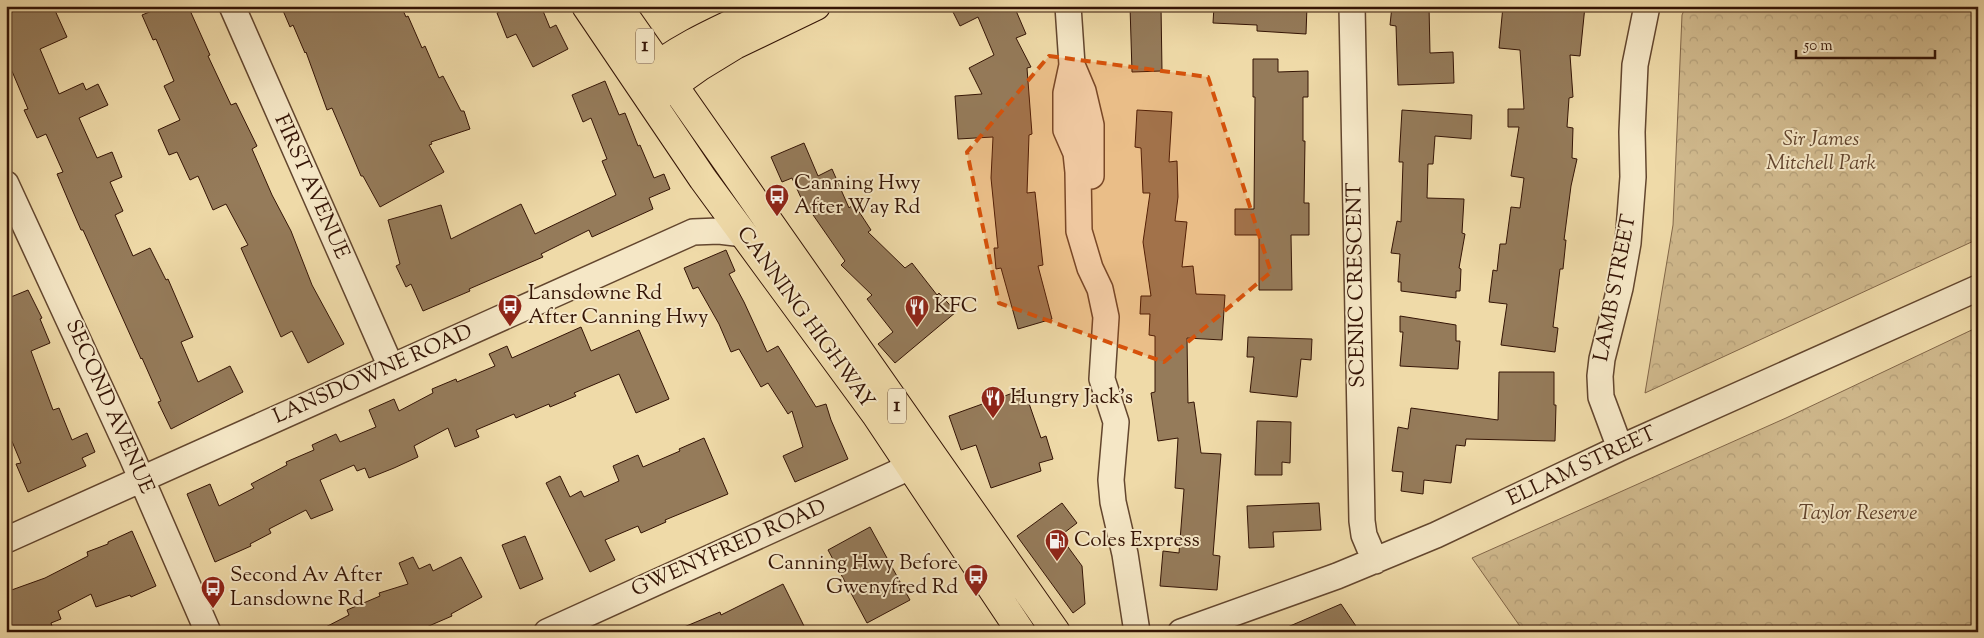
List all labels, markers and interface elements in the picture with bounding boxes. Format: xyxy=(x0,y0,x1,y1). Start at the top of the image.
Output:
road number: 1 xyxy=(636,28,654,64)
scale bar xyxy=(1796,28,1935,60)
text: 50 m xyxy=(1803,36,1833,57)
street label: FIRST AVENUE xyxy=(266,110,356,264)
park label: Sir James Mitchell Park xyxy=(1766,125,1877,179)
place label: Canning Hwy After Way Rd xyxy=(794,169,921,223)
street label: SCENIC CRESCENT xyxy=(1340,182,1374,388)
bus stop icon: Canning Hwy After Way Rd xyxy=(764,183,790,217)
street label: LAMB STREET xyxy=(1587,212,1645,364)
street label: CANNING HIGHWAY xyxy=(729,221,881,415)
place label: Lansdowne Rd After Canning Hwy xyxy=(528,279,709,333)
place label: KFC xyxy=(934,292,978,322)
bus stop icon: Lansdowne Rd After Canning Hwy xyxy=(497,293,523,327)
restaurant icon: KFC xyxy=(904,294,930,328)
street label: SECOND AVENUE xyxy=(57,315,161,499)
street label: LANSDOWNE ROAD xyxy=(269,317,477,433)
place label: Hungry Jack's xyxy=(1010,383,1133,413)
restaurant icon: Hungry Jack's xyxy=(980,385,1006,419)
road number: 1 xyxy=(888,388,906,424)
street label: ELLAM STREET xyxy=(1503,419,1662,515)
street label: GWENYFRED ROAD xyxy=(627,493,831,605)
park label: Taylor Reserve xyxy=(1799,499,1917,529)
place label: Coles Express xyxy=(1074,526,1200,556)
fuel station icon: Coles Express xyxy=(1044,528,1070,562)
place label: Canning Hwy Before Gwenyfred Rd xyxy=(768,549,958,603)
place label: Second Av After Lansdowne Rd xyxy=(230,561,382,615)
bus stop icon: Canning Hwy Before Gwenyfred Rd xyxy=(963,563,989,597)
bus stop icon: Second Av After Lansdowne Rd xyxy=(200,575,226,609)

